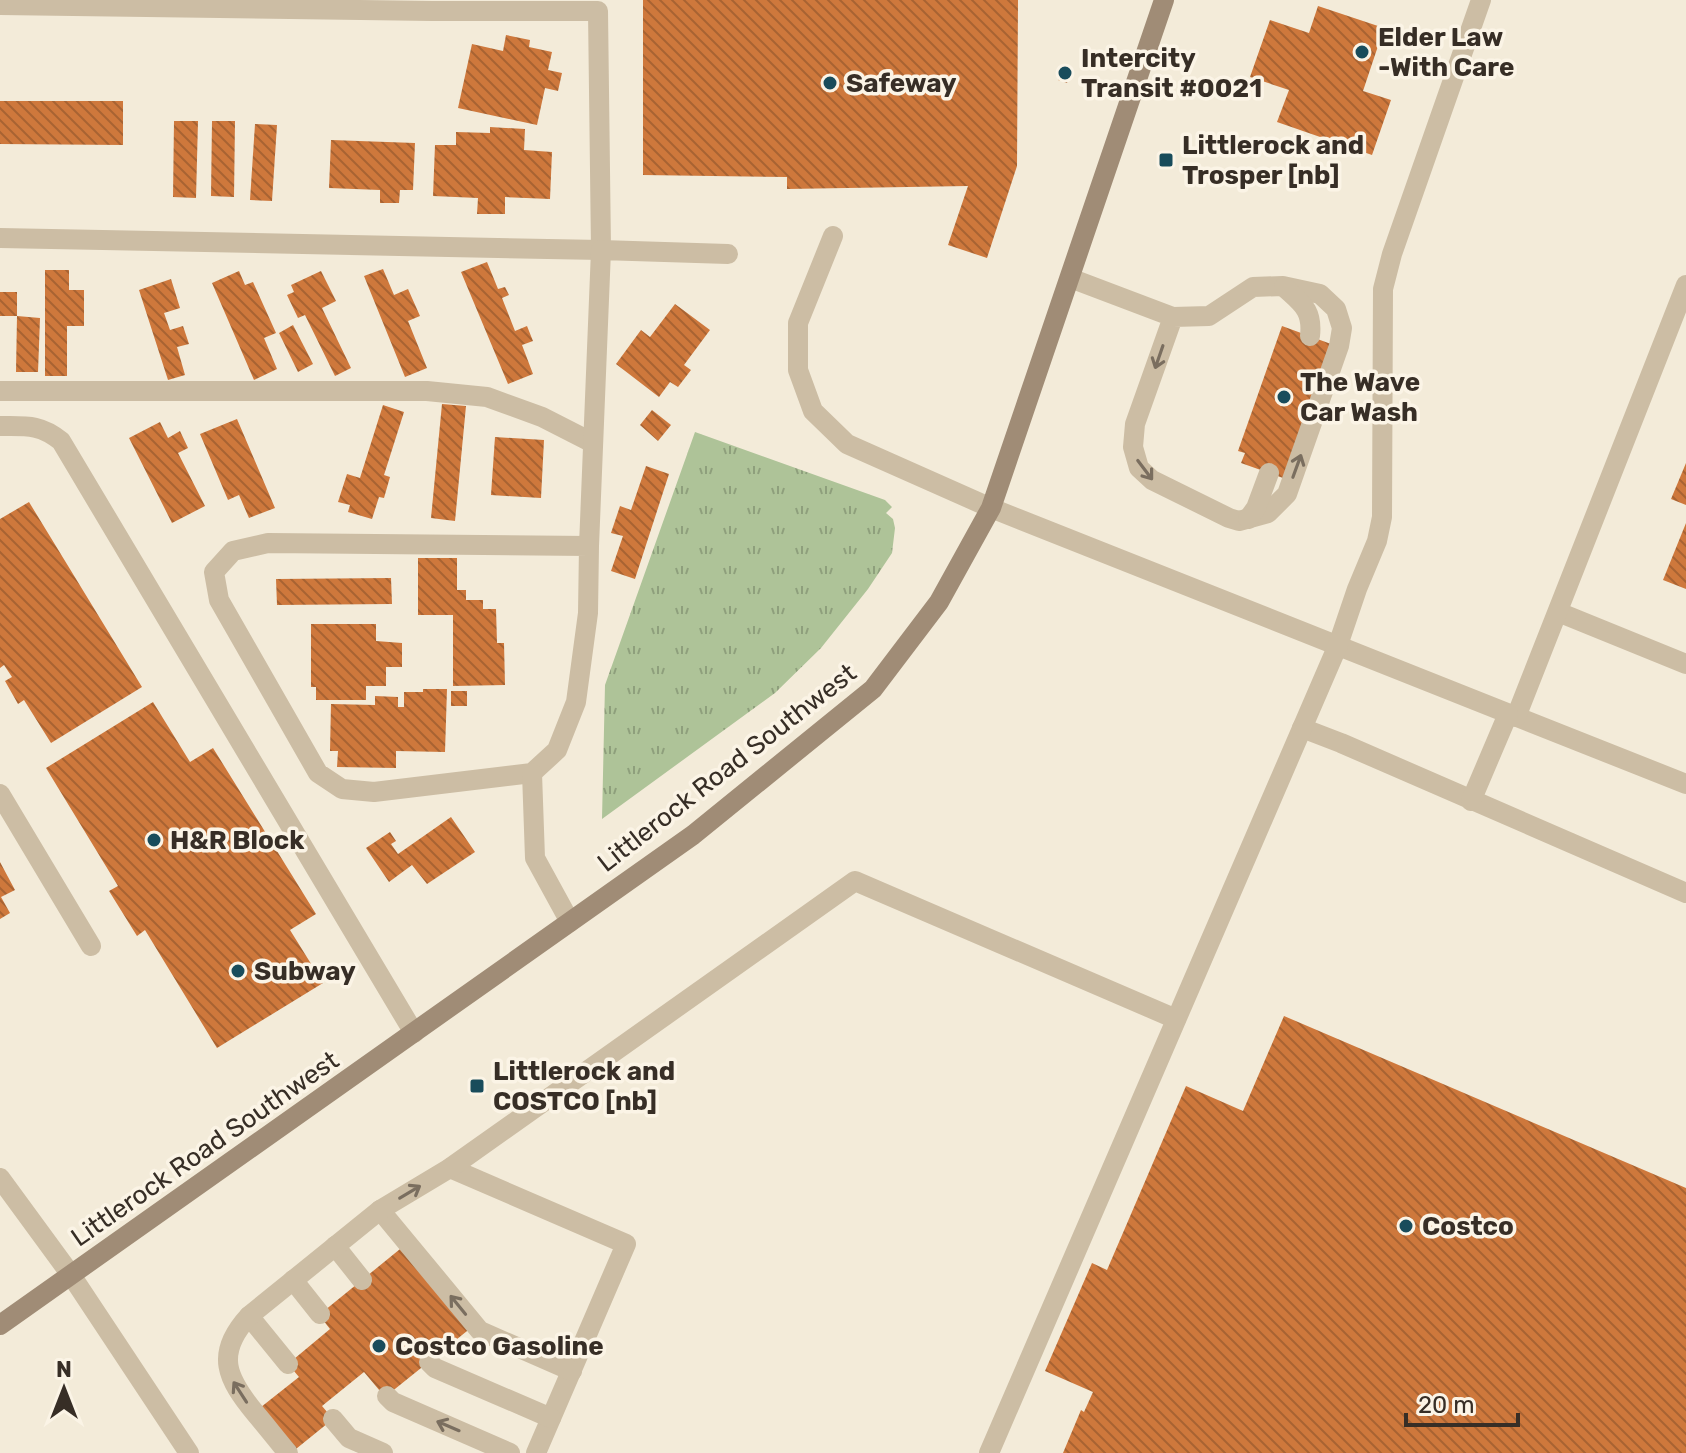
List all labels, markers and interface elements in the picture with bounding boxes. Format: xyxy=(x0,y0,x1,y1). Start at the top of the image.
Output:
place label: Elder Law -With Care xyxy=(1378,22,1514,83)
place label: Intercity Transit #0021 xyxy=(1081,43,1262,104)
marker: Elder Law -With Care xyxy=(1353,43,1371,61)
marker: Intercity Transit #0021 xyxy=(1056,64,1074,82)
place label: Safeway xyxy=(846,68,957,99)
marker: Safeway xyxy=(821,74,839,92)
place label: Littlerock and Trosper [nb] xyxy=(1182,130,1364,191)
marker: Littlerock and Trosper [nb] xyxy=(1157,151,1175,169)
one-way arrow xyxy=(1151,345,1165,369)
place label: The Wave Car Wash xyxy=(1300,367,1420,428)
marker: The Wave Car Wash xyxy=(1275,388,1293,406)
one-way arrow xyxy=(1291,454,1305,478)
one-way arrow xyxy=(1136,459,1153,480)
street label: Littlerock Road Southwest xyxy=(592,657,862,879)
place label: H&R Block xyxy=(170,825,305,856)
marker: H&R Block xyxy=(145,831,163,849)
place label: Subway xyxy=(254,956,356,987)
marker: Subway xyxy=(229,962,247,980)
street label: Littlerock Road Southwest xyxy=(65,1045,345,1253)
place label: Littlerock and COSTCO [nb] xyxy=(493,1056,675,1117)
marker: Littlerock and COSTCO [nb] xyxy=(468,1077,486,1095)
one-way arrow xyxy=(397,1184,421,1199)
place label: Costco xyxy=(1422,1211,1514,1242)
marker: Costco xyxy=(1397,1217,1415,1235)
one-way arrow xyxy=(450,1295,467,1316)
place label: Costco Gasoline xyxy=(395,1331,604,1362)
marker: Costco Gasoline xyxy=(370,1337,388,1355)
north arrow xyxy=(24,1349,104,1429)
text: N xyxy=(56,1356,72,1383)
scale bar xyxy=(1406,1377,1518,1427)
one-way arrow xyxy=(231,1381,247,1404)
text: 20 m xyxy=(1418,1391,1475,1419)
one-way arrow xyxy=(436,1417,461,1432)

